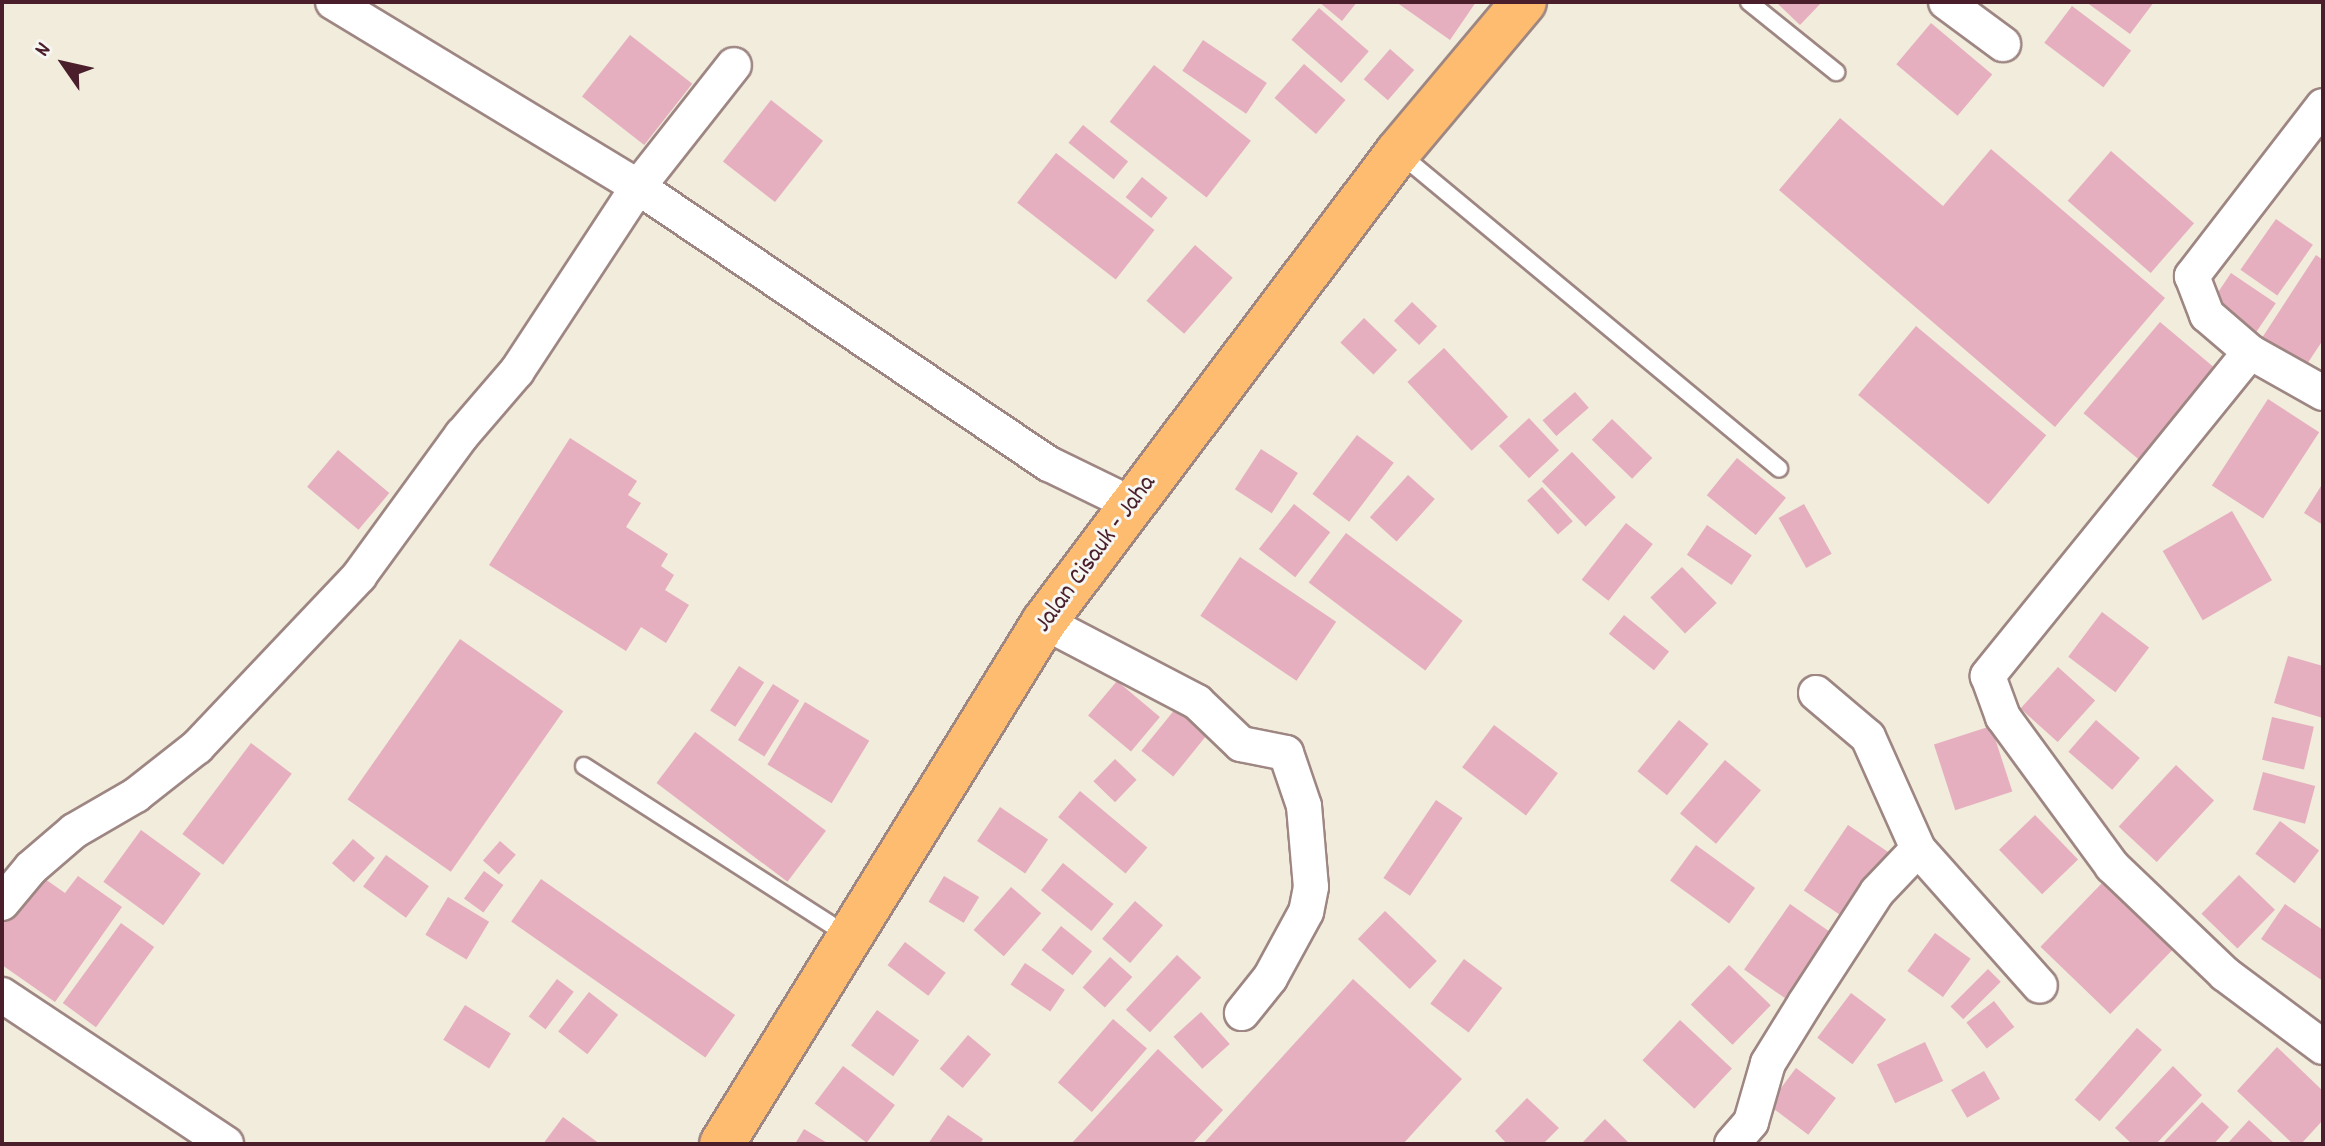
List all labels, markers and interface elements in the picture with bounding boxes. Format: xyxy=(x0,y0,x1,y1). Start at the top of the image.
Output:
north arrow xyxy=(24,24,104,104)
text: N xyxy=(28,37,60,63)
street label: Jalan Cisauk - Jaha xyxy=(1028,469,1164,639)

